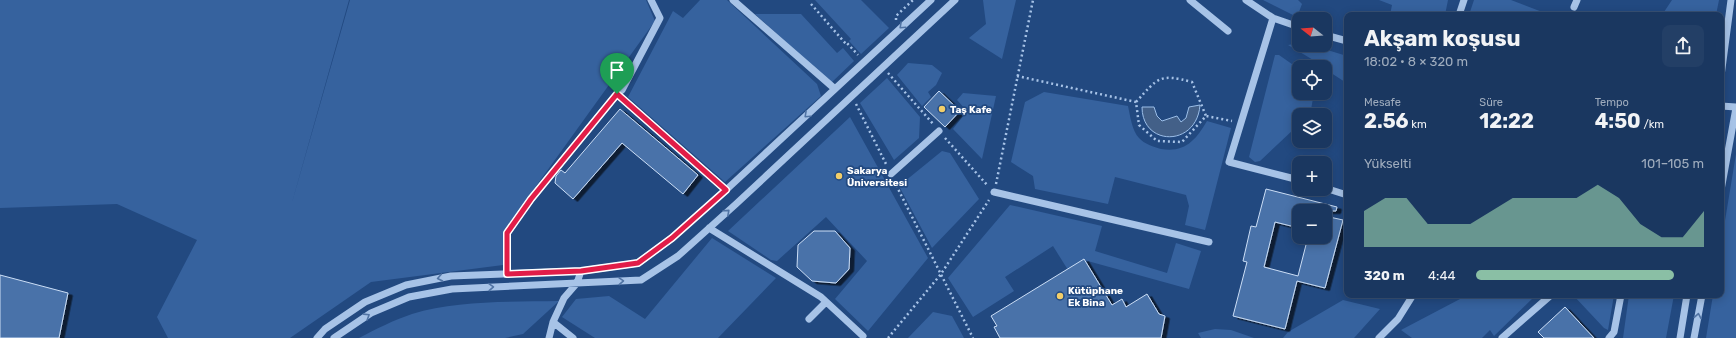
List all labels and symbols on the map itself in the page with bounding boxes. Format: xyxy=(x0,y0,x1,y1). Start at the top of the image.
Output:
north arrow xyxy=(1292,12,1332,52)
one-way arrow xyxy=(900,22,907,29)
pin xyxy=(600,53,634,94)
marker: Taş Kafe xyxy=(937,104,947,114)
place label: Taş Kafe xyxy=(950,104,992,116)
one-way arrow xyxy=(804,110,812,118)
place label: Sakarya Üniversitesi xyxy=(847,165,907,189)
marker: Sakarya Üniversitesi xyxy=(834,171,844,181)
one-way arrow xyxy=(723,209,730,216)
one-way arrow xyxy=(437,274,443,282)
one-way arrow xyxy=(618,276,624,285)
one-way arrow xyxy=(488,282,494,291)
place label: Kütüphane Ek Bina xyxy=(1068,285,1123,309)
marker: Kütüphane Ek Bina xyxy=(1055,291,1065,301)
one-way arrow xyxy=(1693,313,1702,320)
one-way arrow xyxy=(362,314,369,321)

